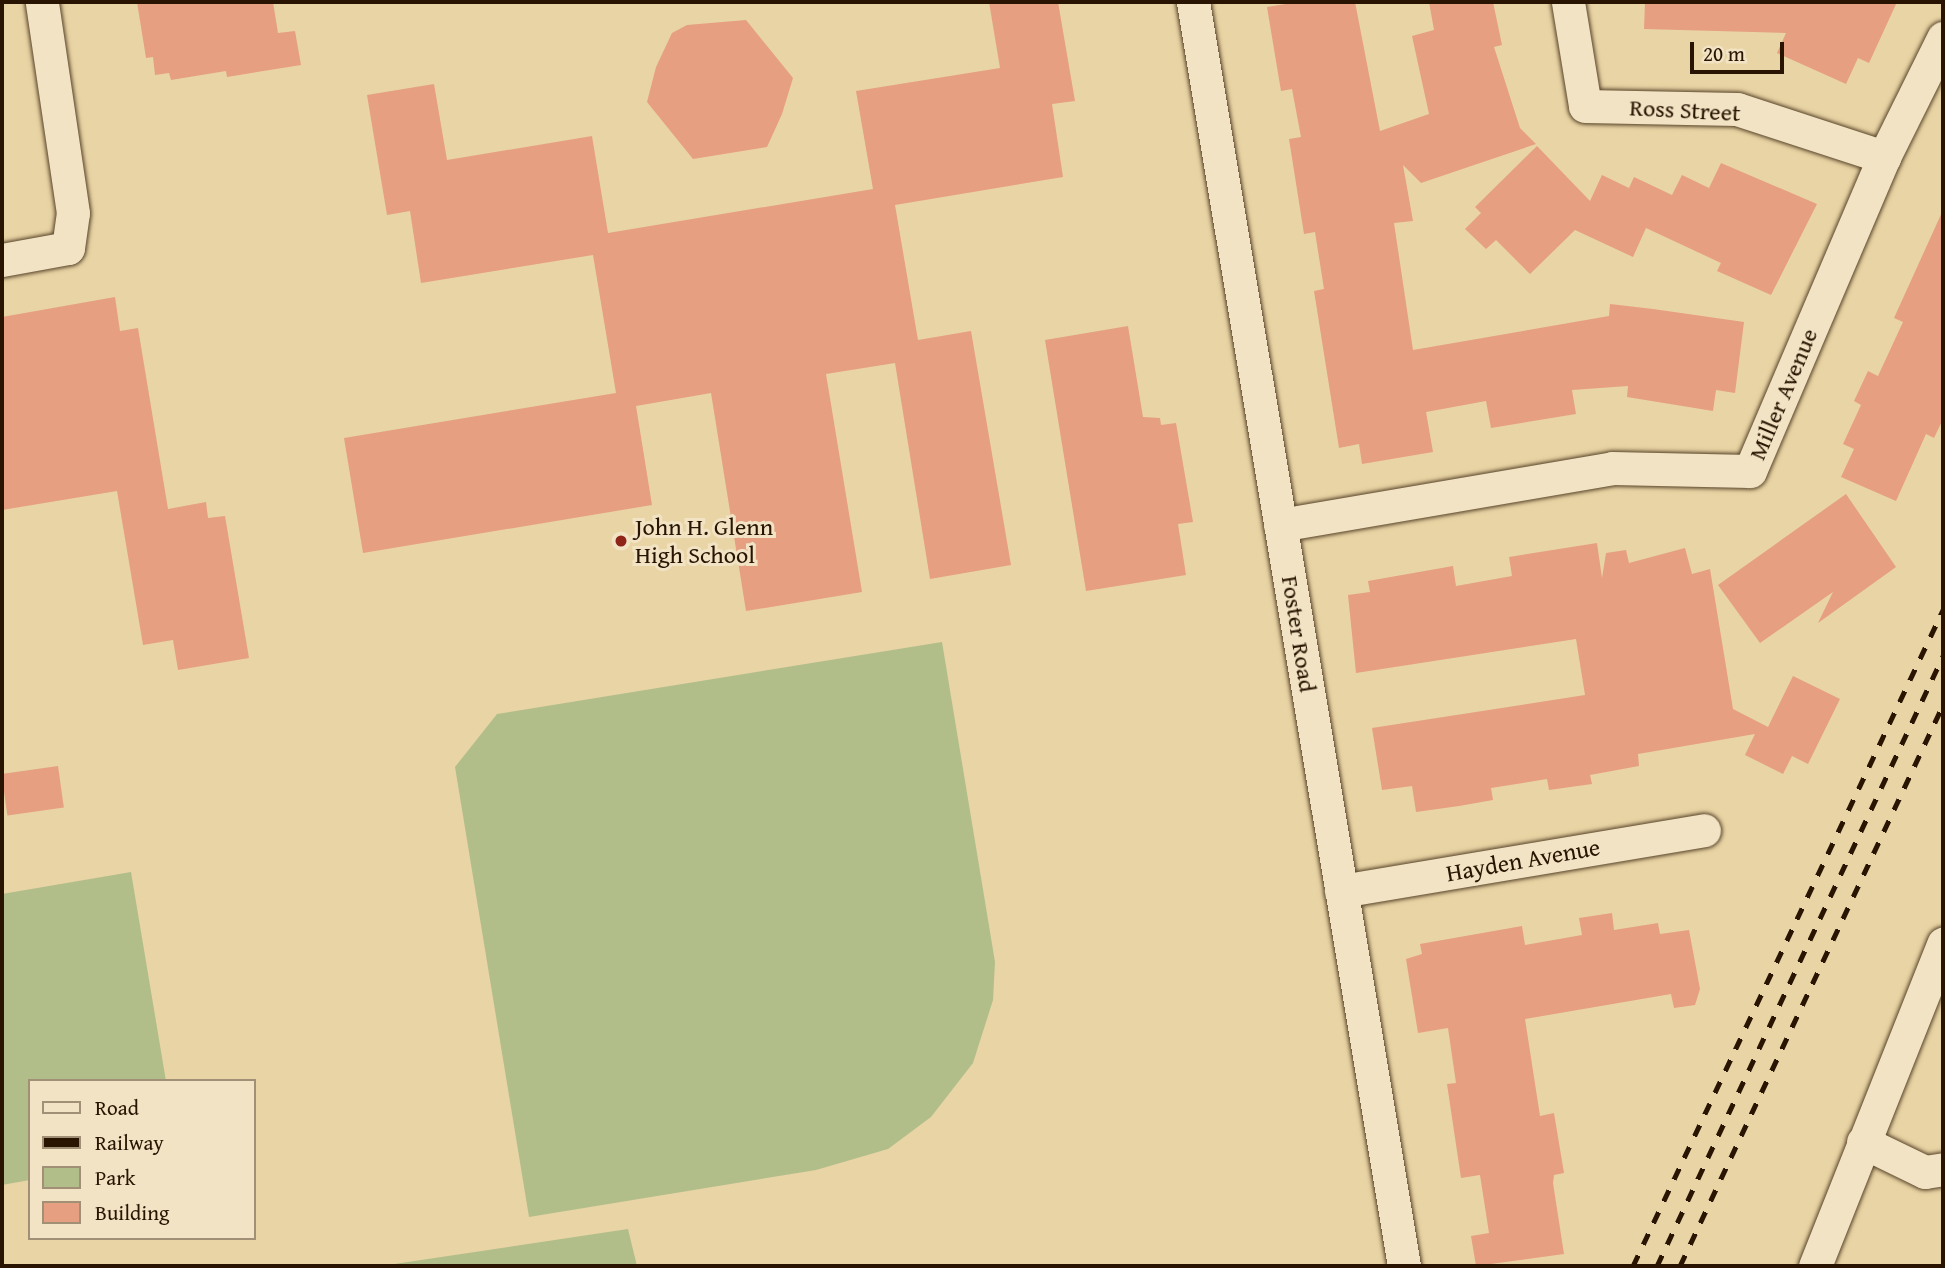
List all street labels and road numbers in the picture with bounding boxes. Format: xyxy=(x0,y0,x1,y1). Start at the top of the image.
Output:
street label: Ross Street xyxy=(1629,93,1741,127)
street label: Miller Avenue xyxy=(1742,324,1824,464)
street label: Foster Road xyxy=(1276,574,1322,694)
street label: Hayden Avenue xyxy=(1444,832,1602,888)

